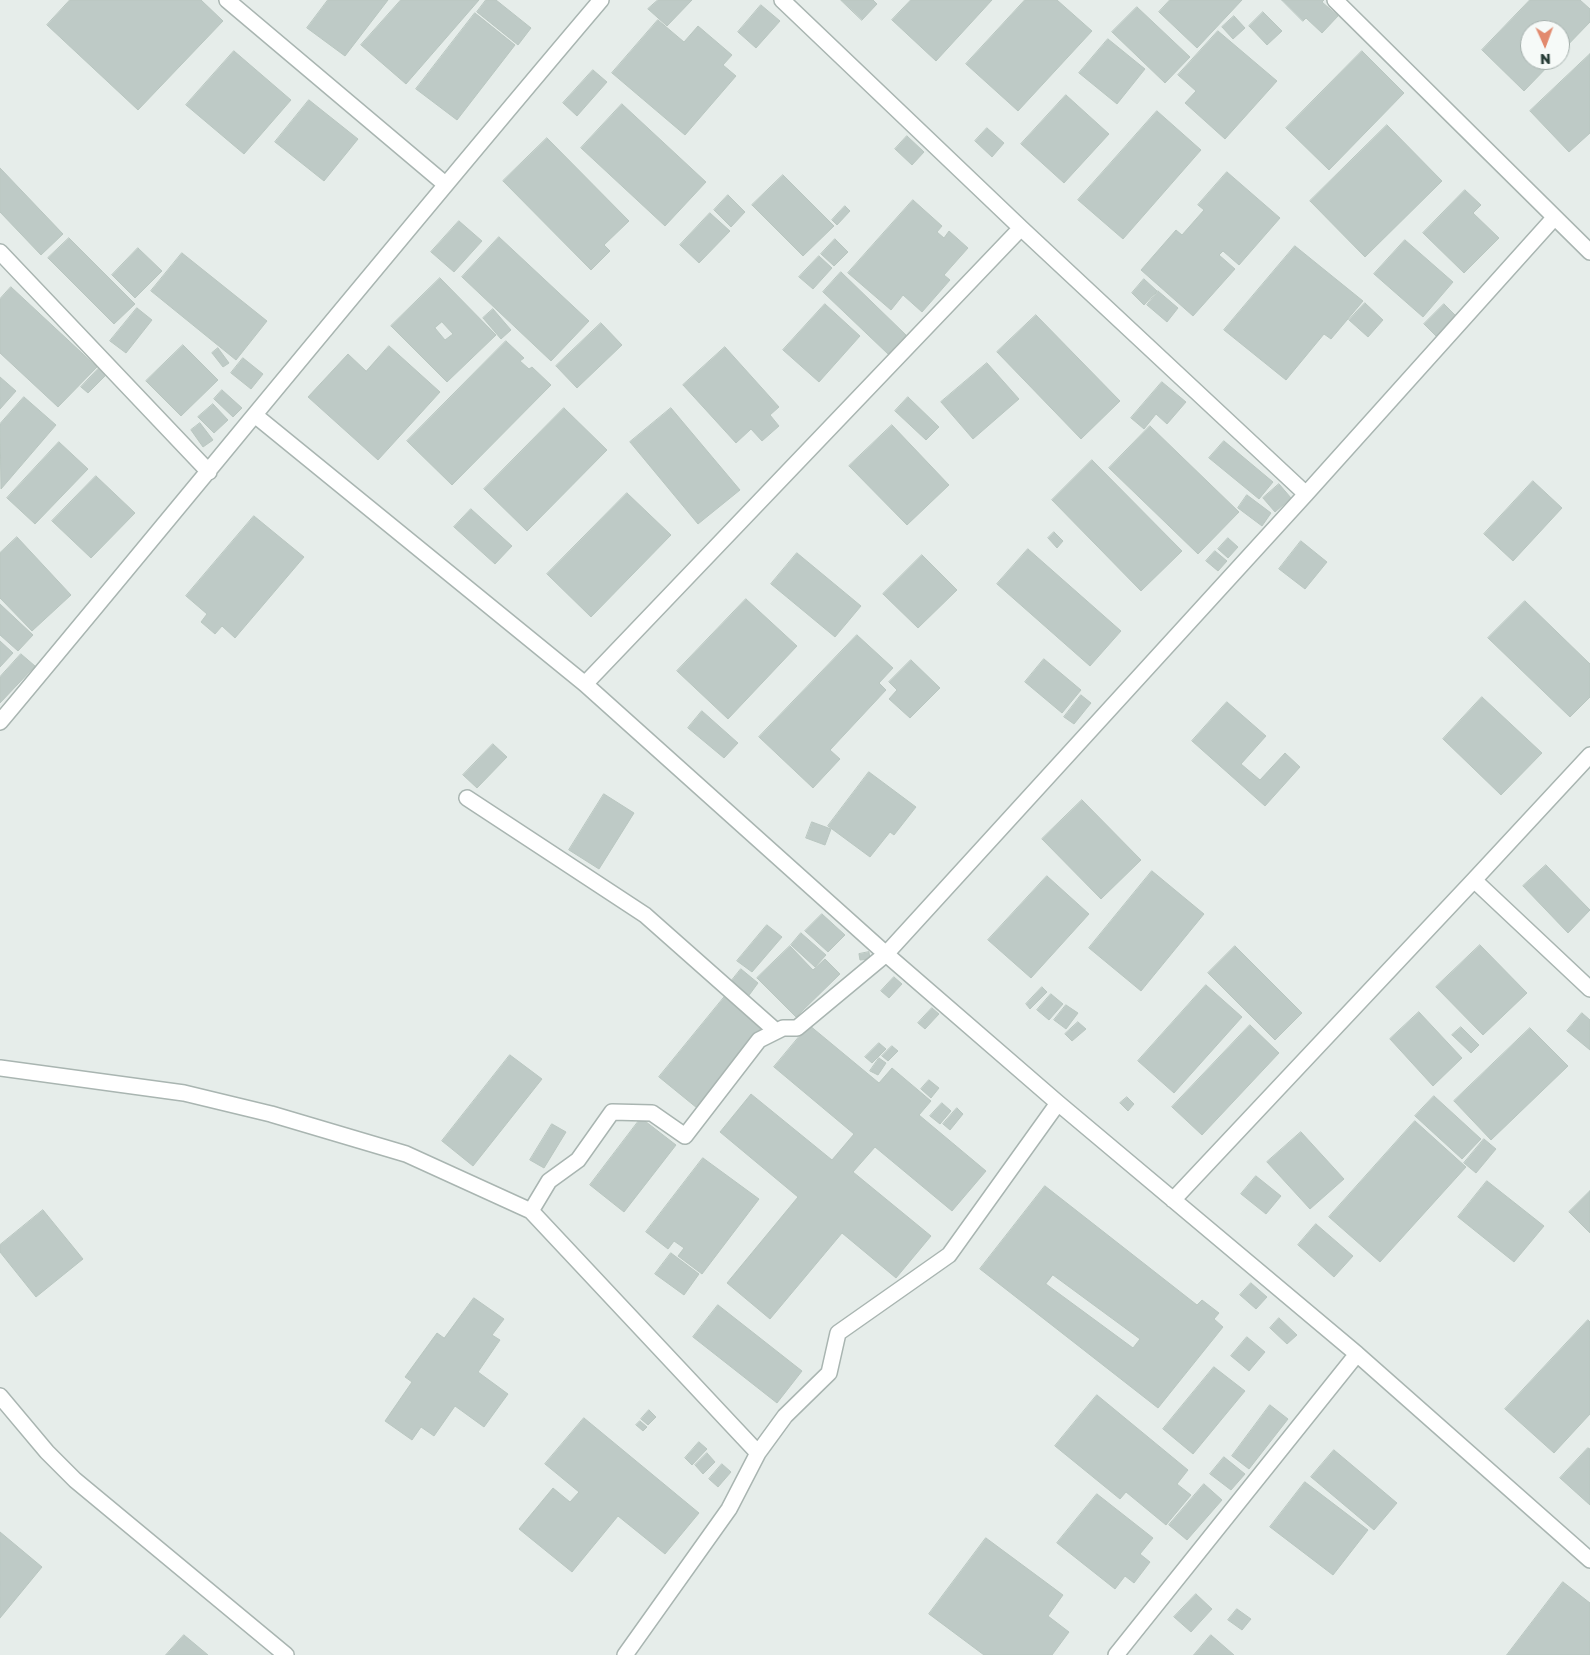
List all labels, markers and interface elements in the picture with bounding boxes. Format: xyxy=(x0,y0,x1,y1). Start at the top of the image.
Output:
north arrow xyxy=(1520,20,1570,70)
text: N xyxy=(1540,51,1551,68)

